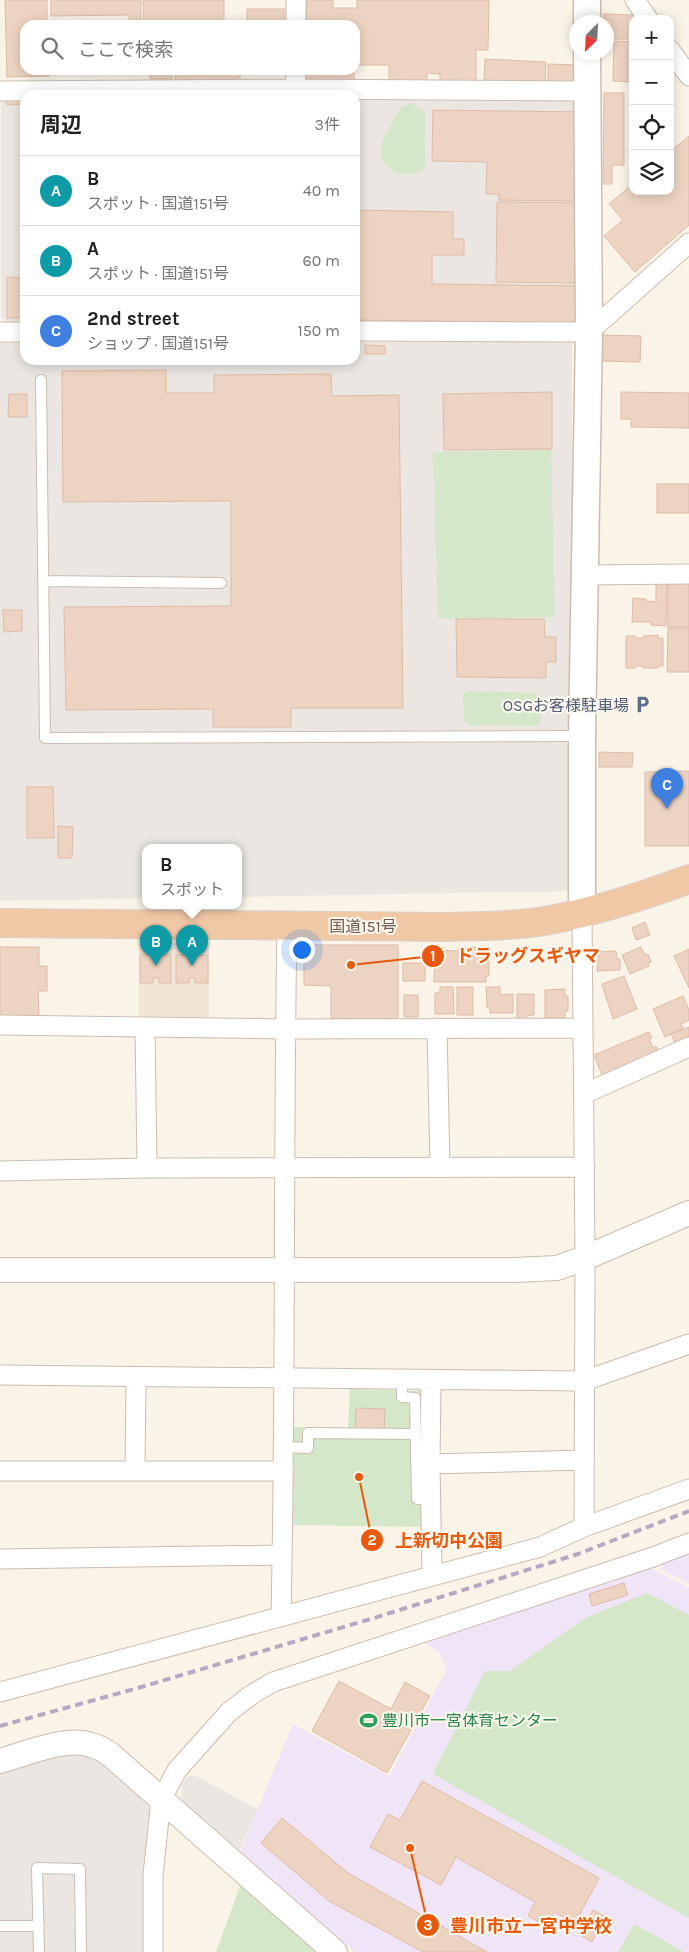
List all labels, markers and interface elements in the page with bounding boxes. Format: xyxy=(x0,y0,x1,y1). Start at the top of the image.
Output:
north arrow xyxy=(569,15,614,60)
map controls xyxy=(629,15,674,195)
button: + xyxy=(629,15,674,60)
search box xyxy=(20,20,360,75)
icon: search xyxy=(38,34,66,62)
text: ここで検索 xyxy=(78,39,173,61)
button: − xyxy=(629,60,674,105)
button: locate xyxy=(629,105,674,150)
text: 周辺 xyxy=(40,113,82,137)
text: 3件 xyxy=(315,115,340,134)
button: layers xyxy=(629,150,674,195)
text: B xyxy=(87,168,99,190)
text: A xyxy=(51,181,61,200)
text: 40 m xyxy=(303,181,340,200)
text: スポット · 国道151号 xyxy=(87,194,229,213)
text: A xyxy=(87,238,99,260)
text: B xyxy=(51,251,61,270)
text: 60 m xyxy=(303,251,340,270)
text: スポット · 国道151号 xyxy=(87,264,229,283)
text: 2nd street xyxy=(87,308,179,330)
text: C xyxy=(51,321,61,340)
text: 150 m xyxy=(297,321,340,340)
text: ショップ · 国道151号 xyxy=(87,334,229,353)
parking icon: OSGお客様駐車場 xyxy=(633,695,653,715)
place label: OSGお客様駐車場 xyxy=(503,696,629,715)
pin: C xyxy=(651,768,683,809)
popup xyxy=(142,844,242,909)
text: B xyxy=(160,854,172,876)
text: スポット xyxy=(160,880,224,899)
street label: 国道151号 xyxy=(329,917,397,936)
pin: B xyxy=(140,925,172,966)
pin: A xyxy=(176,925,208,966)
your location xyxy=(289,937,315,963)
callout: ドラッグスギヤマ xyxy=(421,940,610,973)
text: ドラッグスギヤマ xyxy=(456,945,600,967)
text: 1 xyxy=(430,947,436,965)
callout: 上新切中公園 xyxy=(360,1524,513,1557)
text: 上新切中公園 xyxy=(395,1530,503,1552)
text: 2 xyxy=(367,1531,377,1549)
sports icon: 豊川市一宮体育センター xyxy=(358,1710,378,1730)
place label: 豊川市一宮体育センター xyxy=(382,1711,558,1730)
callout: 豊川市立一宮中学校 xyxy=(415,1909,622,1942)
text: 豊川市立一宮中学校 xyxy=(450,1915,612,1937)
text: 3 xyxy=(423,1916,433,1934)

